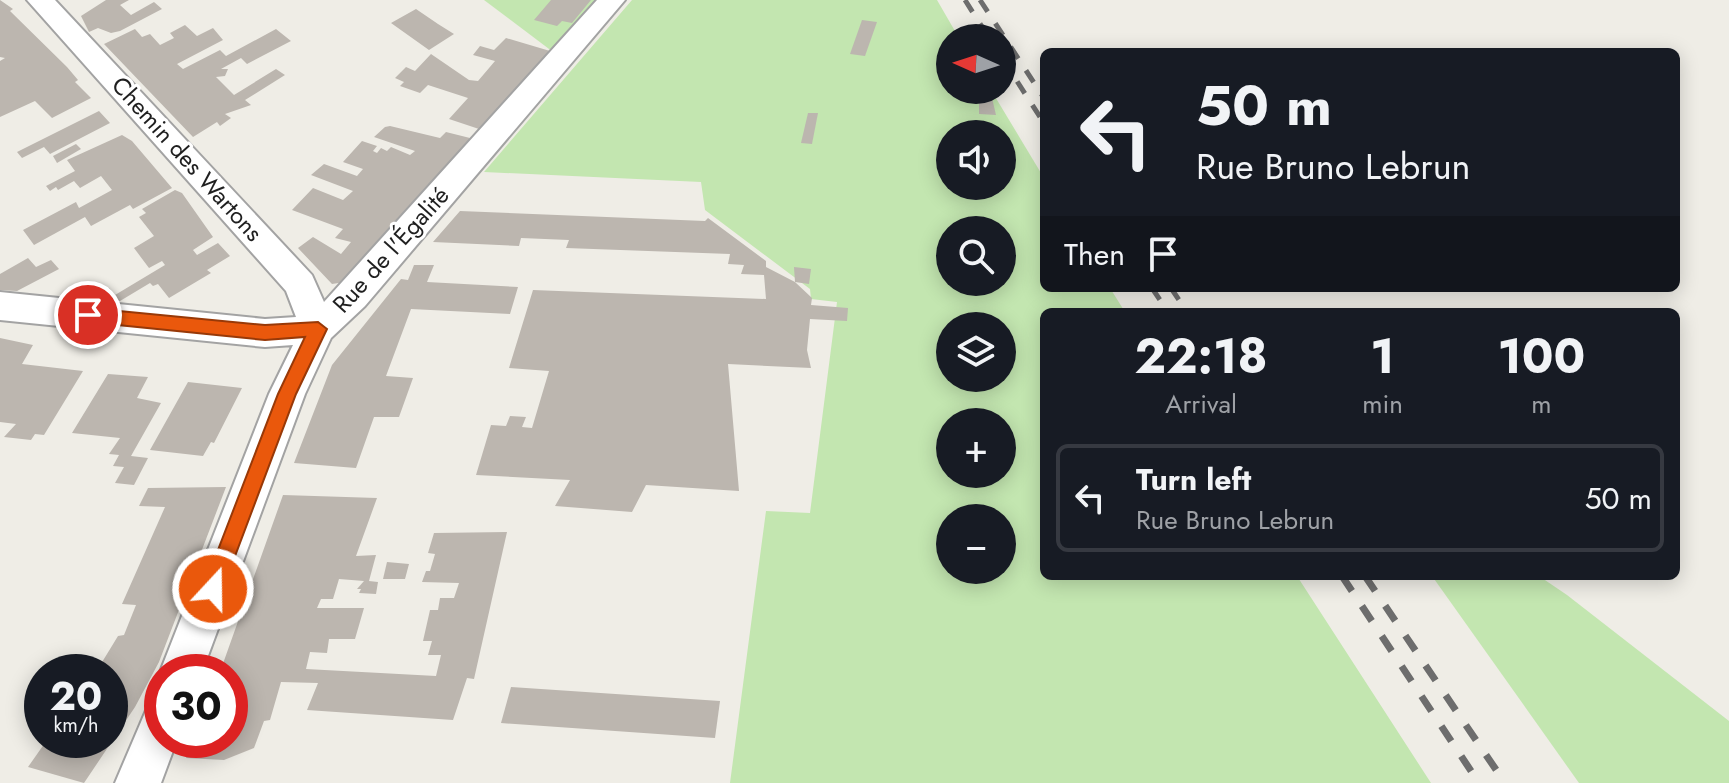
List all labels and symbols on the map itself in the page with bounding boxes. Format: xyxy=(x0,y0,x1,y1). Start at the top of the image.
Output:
north arrow xyxy=(936,24,1016,104)
street label: Chemin des Wartons xyxy=(104,68,271,249)
street label: Rue de l'Égalité xyxy=(324,179,457,321)
pin xyxy=(54,281,122,349)
position arrow xyxy=(171,547,255,631)
speed limit sign: 30 xyxy=(144,654,248,758)

